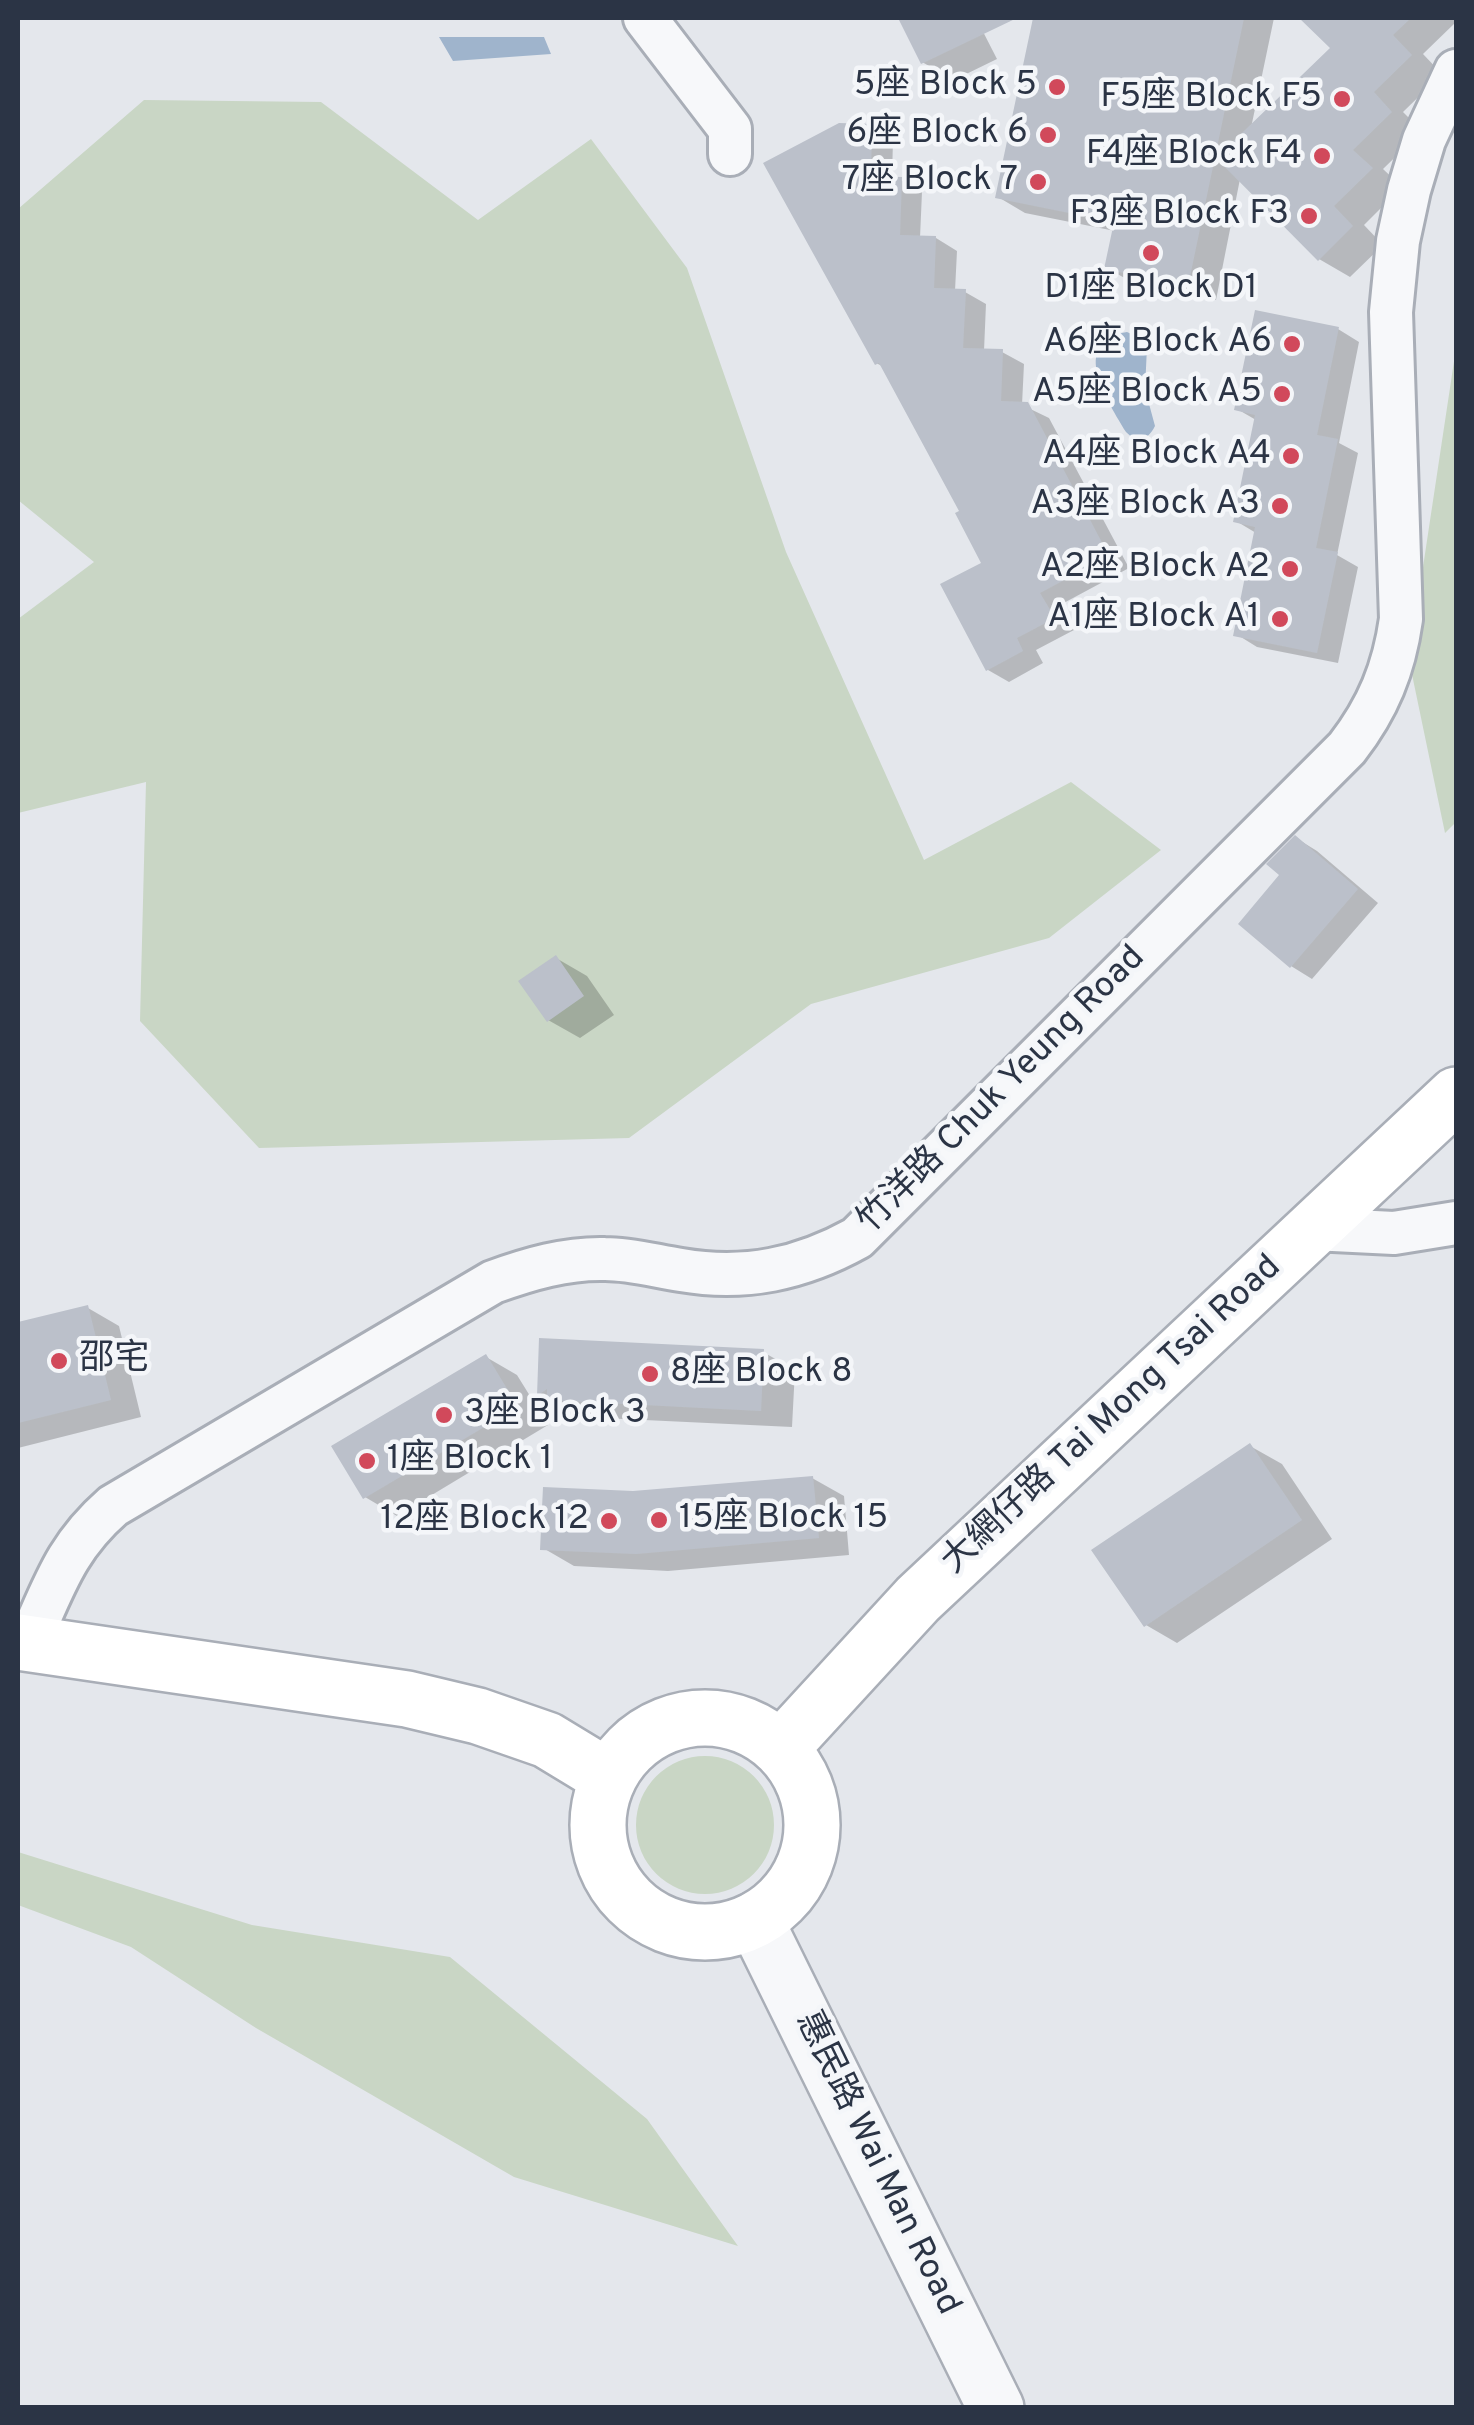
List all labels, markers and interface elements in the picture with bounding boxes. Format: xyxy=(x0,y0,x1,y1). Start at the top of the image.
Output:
place label: 5座 Block 5 xyxy=(854,66,1037,108)
marker: 5座 Block 5 xyxy=(1046,76,1068,98)
place label: F5座 Block F5 xyxy=(1100,78,1322,120)
marker: F5座 Block F5 xyxy=(1331,88,1353,110)
place label: 6座 Block 6 xyxy=(846,114,1028,156)
marker: 6座 Block 6 xyxy=(1037,124,1059,146)
place label: F4座 Block F4 xyxy=(1086,135,1302,177)
marker: F4座 Block F4 xyxy=(1311,145,1333,167)
place label: 7座 Block 7 xyxy=(842,161,1018,203)
marker: 7座 Block 7 xyxy=(1027,171,1049,193)
place label: F3座 Block F3 xyxy=(1070,195,1289,237)
marker: F3座 Block F3 xyxy=(1298,205,1320,227)
marker: D1座 Block D1 xyxy=(1140,242,1162,264)
place label: D1座 Block D1 xyxy=(1044,269,1258,311)
place label: A6座 Block A6 xyxy=(1043,323,1272,365)
marker: A6座 Block A6 xyxy=(1281,333,1303,355)
place label: A5座 Block A5 xyxy=(1032,373,1262,415)
marker: A5座 Block A5 xyxy=(1271,383,1293,405)
place label: A4座 Block A4 xyxy=(1042,435,1271,477)
marker: A4座 Block A4 xyxy=(1280,445,1302,467)
place label: A3座 Block A3 xyxy=(1031,485,1260,527)
marker: A3座 Block A3 xyxy=(1269,495,1291,517)
place label: A2座 Block A2 xyxy=(1040,548,1270,590)
marker: A2座 Block A2 xyxy=(1279,558,1301,580)
place label: A1座 Block A1 xyxy=(1047,598,1260,640)
marker: A1座 Block A1 xyxy=(1269,608,1291,630)
street label: 竹洋路 Chuk Yeung Road xyxy=(851,939,1155,1243)
street label: 大網仔路 Tai Mong Tsai Road xyxy=(935,1248,1291,1584)
place label: 邵宅 xyxy=(79,1340,149,1382)
marker: 邵宅 xyxy=(48,1350,70,1372)
place label: 8座 Block 8 xyxy=(670,1353,853,1395)
marker: 8座 Block 8 xyxy=(639,1363,661,1385)
place label: 3座 Block 3 xyxy=(464,1394,646,1436)
marker: 3座 Block 3 xyxy=(433,1404,455,1426)
place label: 1座 Block 1 xyxy=(387,1440,553,1482)
marker: 1座 Block 1 xyxy=(356,1450,378,1472)
place label: 15座 Block 15 xyxy=(679,1499,888,1541)
place label: 12座 Block 12 xyxy=(380,1500,589,1542)
marker: 15座 Block 15 xyxy=(648,1509,670,1531)
marker: 12座 Block 12 xyxy=(598,1510,620,1532)
street label: 惠民路 Wai Man Road xyxy=(784,2006,968,2322)

